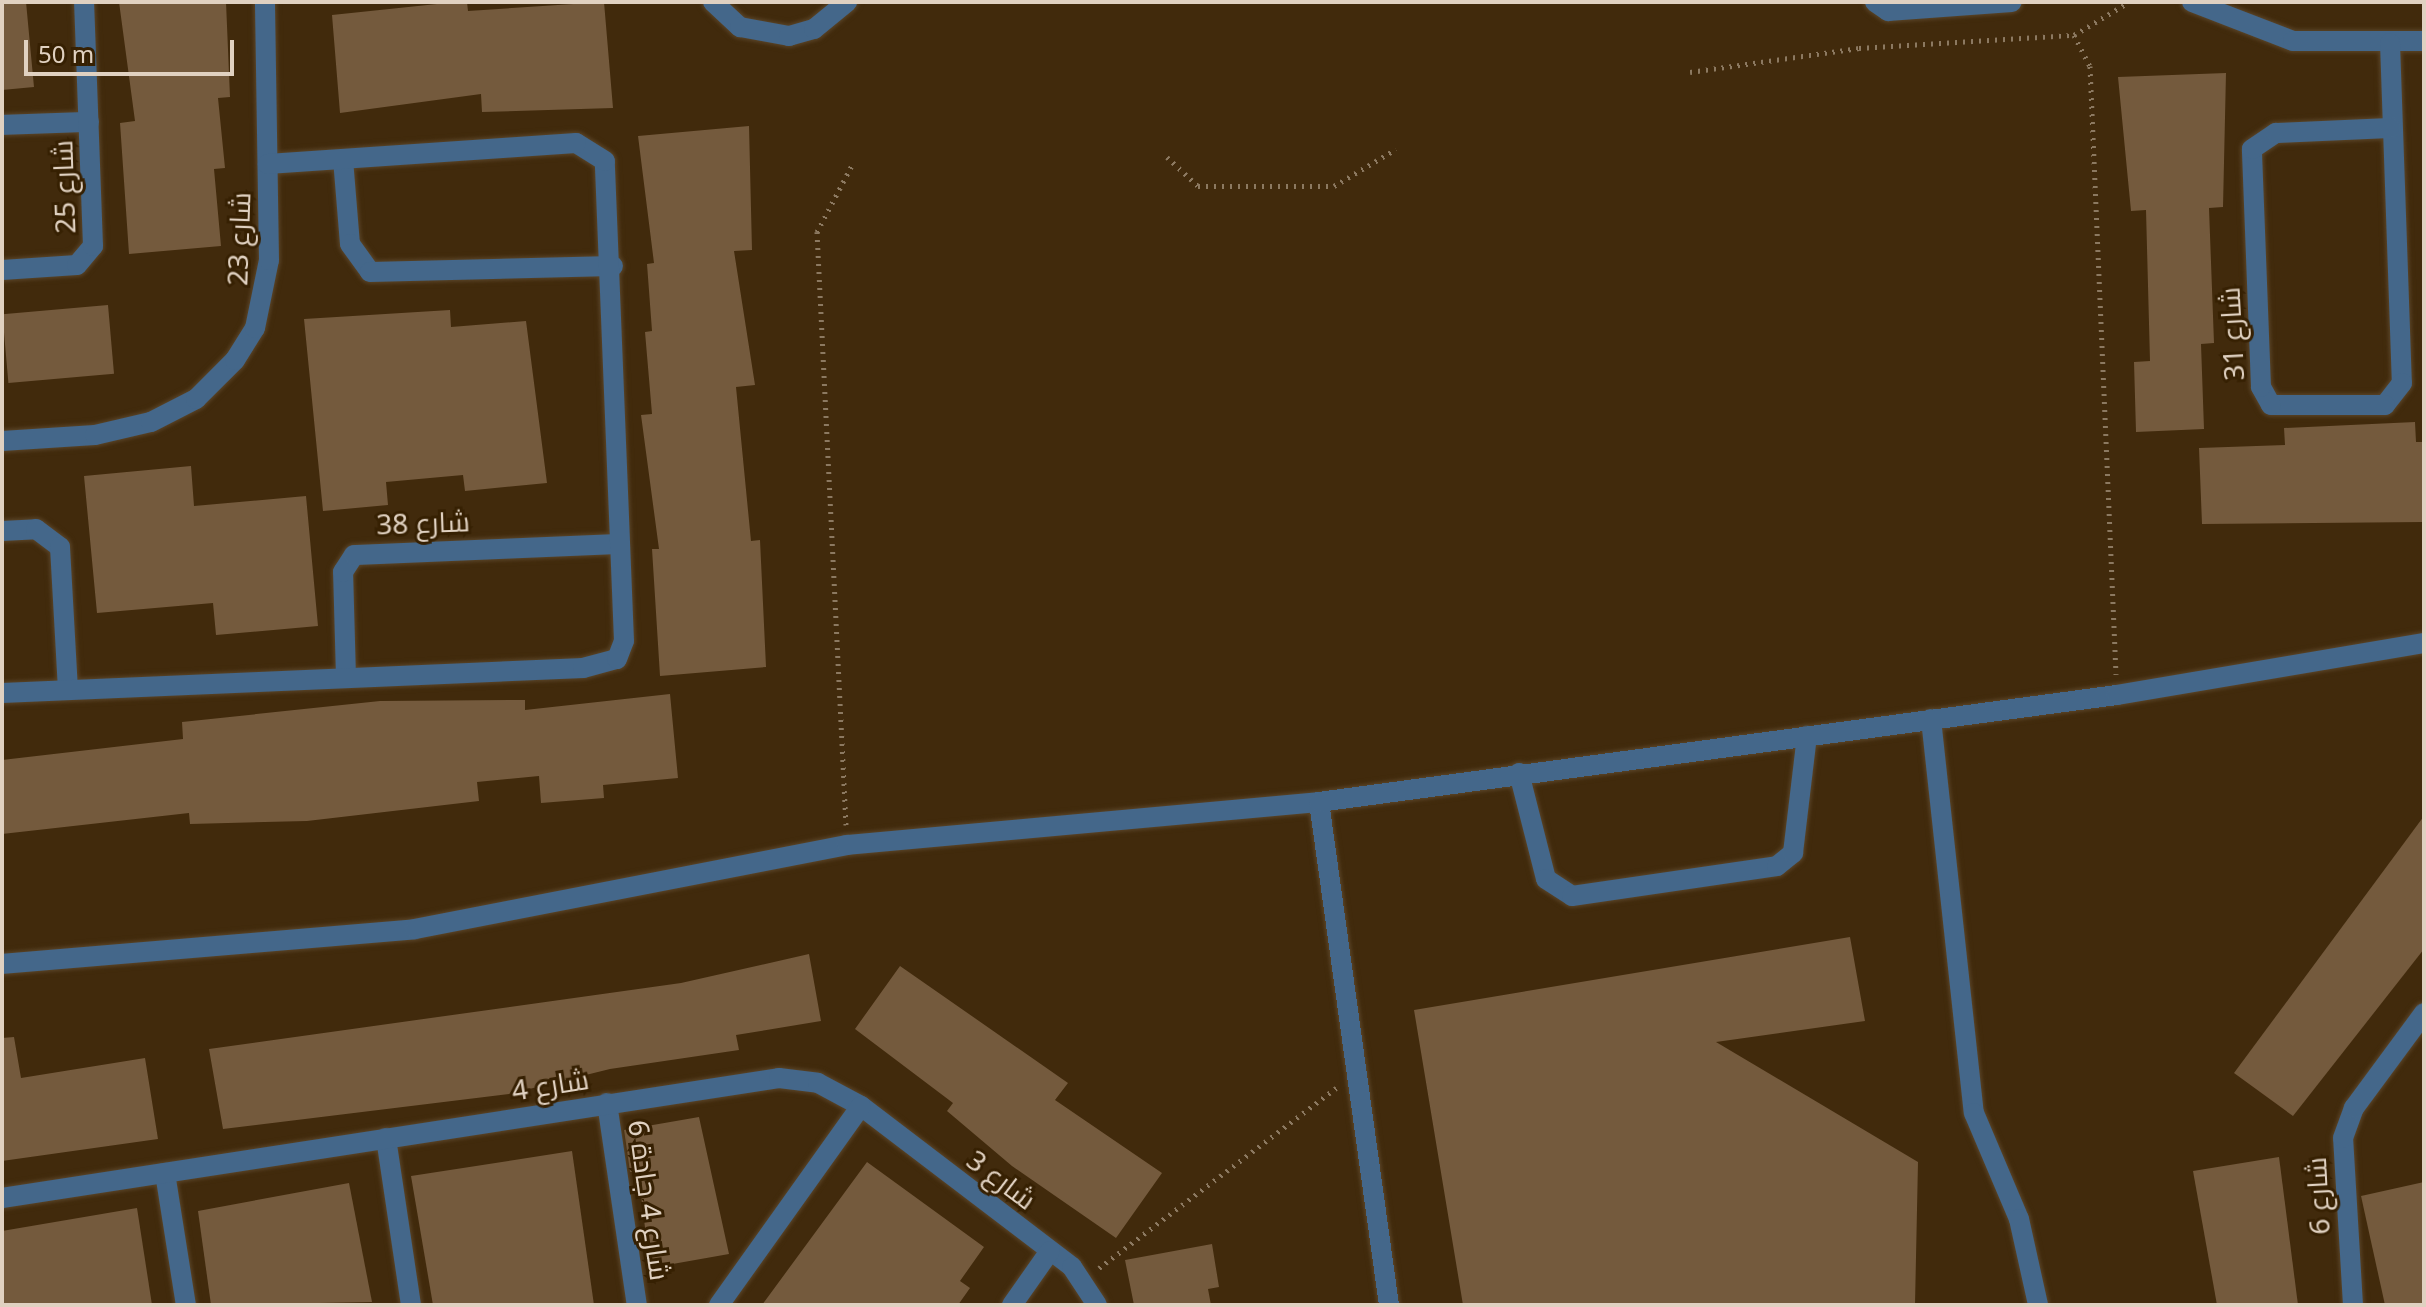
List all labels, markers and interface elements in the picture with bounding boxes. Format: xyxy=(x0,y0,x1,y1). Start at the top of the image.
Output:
scale bar xyxy=(28,24,238,74)
text: 50 m xyxy=(38,37,94,70)
street label: شارع 25 xyxy=(45,140,81,234)
street label: شارع 23 xyxy=(220,192,256,286)
street label: شارع 31 xyxy=(2212,286,2250,382)
street label: شارع 38 xyxy=(376,504,470,540)
street label: شارع 4 xyxy=(509,1061,591,1107)
street label: شارع 4 جادة 6 xyxy=(622,1118,678,1282)
street label: شارع 3 xyxy=(961,1142,1043,1216)
street label: شارع 6 xyxy=(2298,1156,2336,1236)

